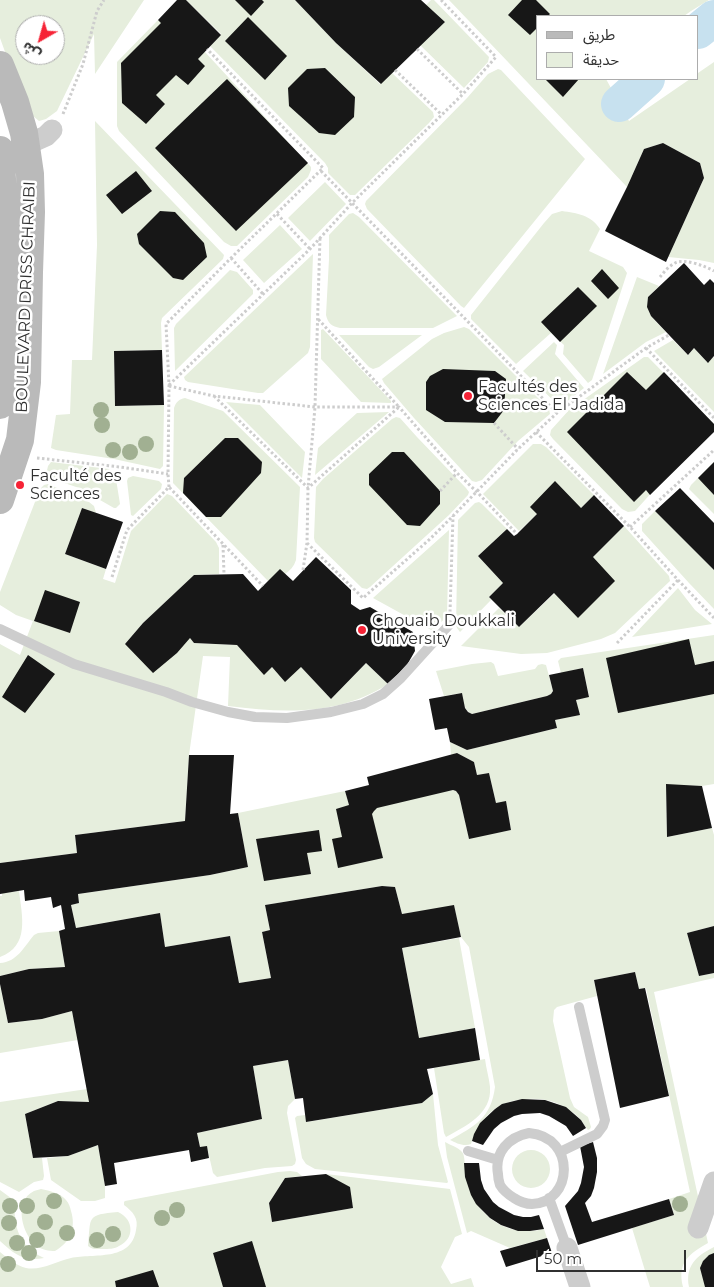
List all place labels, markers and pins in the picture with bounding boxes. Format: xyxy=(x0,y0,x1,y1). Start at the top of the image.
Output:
place label: Facultés des Sciences El Jadida xyxy=(478,377,624,415)
marker: Facultés des Sciences El Jadida xyxy=(462,390,474,402)
place label: Faculté des Sciences xyxy=(30,466,122,504)
marker: Faculté des Sciences xyxy=(14,479,26,491)
place label: Chouaib Doukkali University xyxy=(372,611,515,649)
marker: Chouaib Doukkali University xyxy=(356,624,368,636)

